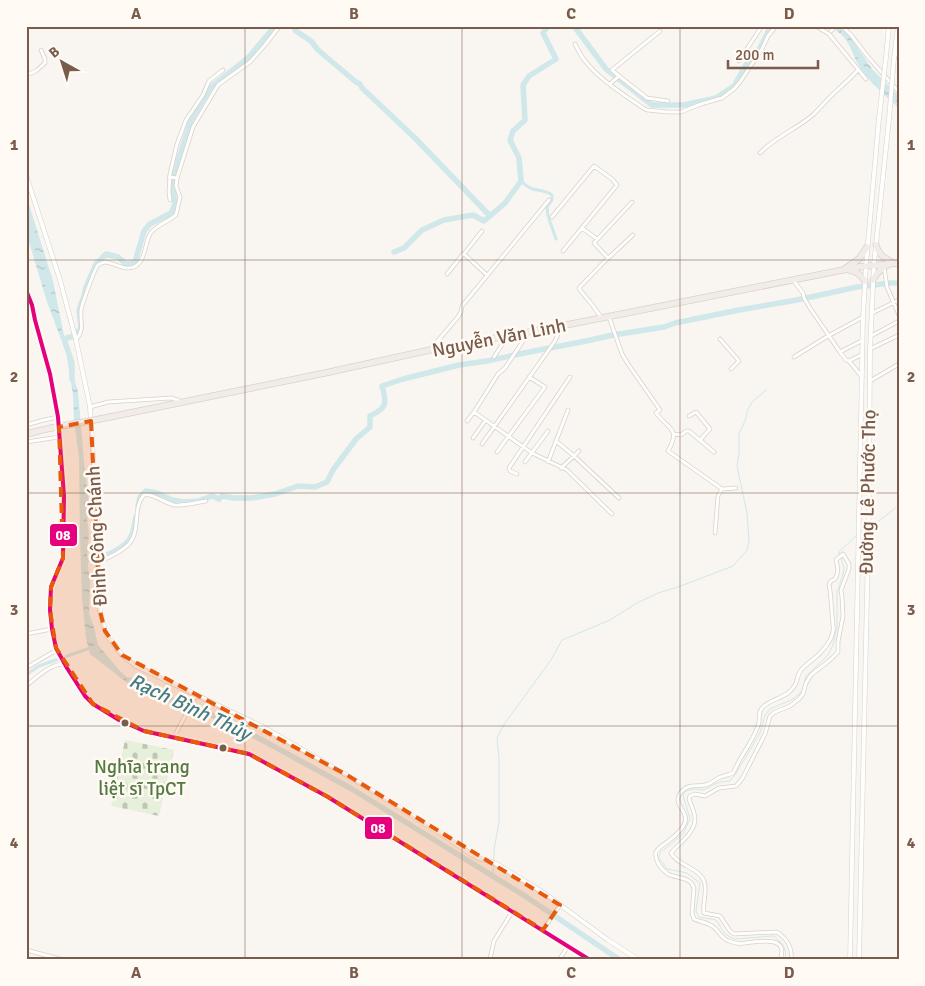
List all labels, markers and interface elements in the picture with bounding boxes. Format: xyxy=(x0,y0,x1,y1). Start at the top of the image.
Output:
text: A xyxy=(131,4,142,24)
text: B xyxy=(349,4,359,24)
text: C xyxy=(566,4,576,24)
text: D xyxy=(784,4,795,24)
north arrow xyxy=(38,38,88,88)
scale bar xyxy=(728,38,818,70)
text: B xyxy=(45,43,63,62)
text: 200 m xyxy=(735,46,775,64)
text: 1 xyxy=(10,135,19,155)
text: 1 xyxy=(907,135,916,155)
street label: Nguyễn Văn Linh xyxy=(430,313,568,363)
text: 2 xyxy=(10,367,18,387)
text: 2 xyxy=(907,367,915,387)
street label: Đường Lê Phước Thọ xyxy=(855,409,881,575)
street label: Đinh Công Chánh xyxy=(81,465,113,607)
line badge: 08 xyxy=(49,523,78,547)
text: 08 xyxy=(55,527,71,544)
text: 3 xyxy=(10,600,18,620)
text: 3 xyxy=(907,600,915,620)
water label: Rạch Bình Thủy xyxy=(125,668,257,747)
unlabelled marker xyxy=(120,718,130,728)
unlabelled marker xyxy=(218,743,228,753)
park label: Nghĩa trang liệt sĩ TpCT xyxy=(94,755,190,801)
line badge: 08 xyxy=(364,816,393,840)
text: 08 xyxy=(370,820,386,837)
text: 4 xyxy=(10,833,19,853)
text: 4 xyxy=(907,833,916,853)
text: A xyxy=(131,963,142,983)
text: B xyxy=(349,963,359,983)
text: C xyxy=(566,963,576,983)
text: D xyxy=(784,963,795,983)

